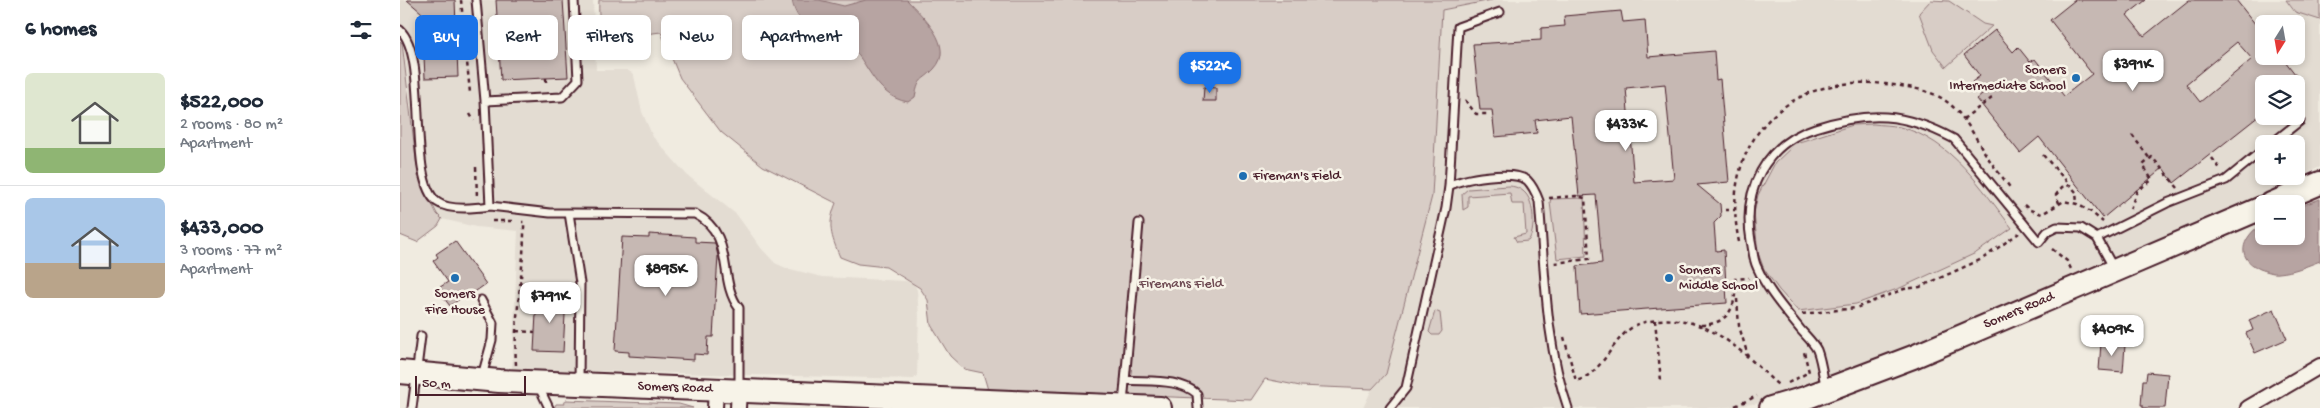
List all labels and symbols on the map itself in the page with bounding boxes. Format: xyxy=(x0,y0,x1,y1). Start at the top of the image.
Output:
north arrow xyxy=(2255,15,2305,65)
pin: $391K xyxy=(2098,49,2168,92)
pin: $522K xyxy=(1175,52,1245,94)
place label: Somers Intermediate School xyxy=(1949,62,2067,95)
marker: Somers Intermediate School xyxy=(2070,72,2082,84)
pin: $433K xyxy=(1591,110,1661,152)
place label: Fireman's Field xyxy=(1252,168,1342,185)
marker: Fireman's Field xyxy=(1237,170,1249,182)
pin: $895K xyxy=(631,254,701,297)
place label: Somers Middle School xyxy=(1679,262,1758,295)
marker: Somers Fire House xyxy=(449,272,461,284)
marker: Somers Middle School xyxy=(1663,272,1675,284)
park label: Firemans Field xyxy=(1138,276,1225,293)
pin: $791K xyxy=(515,282,585,324)
place label: Somers Fire House xyxy=(424,286,486,319)
street label: Somers Road xyxy=(1981,288,2058,333)
pin: $409K xyxy=(2077,314,2147,357)
scale bar xyxy=(415,373,526,396)
street label: Somers Road xyxy=(637,378,715,398)

